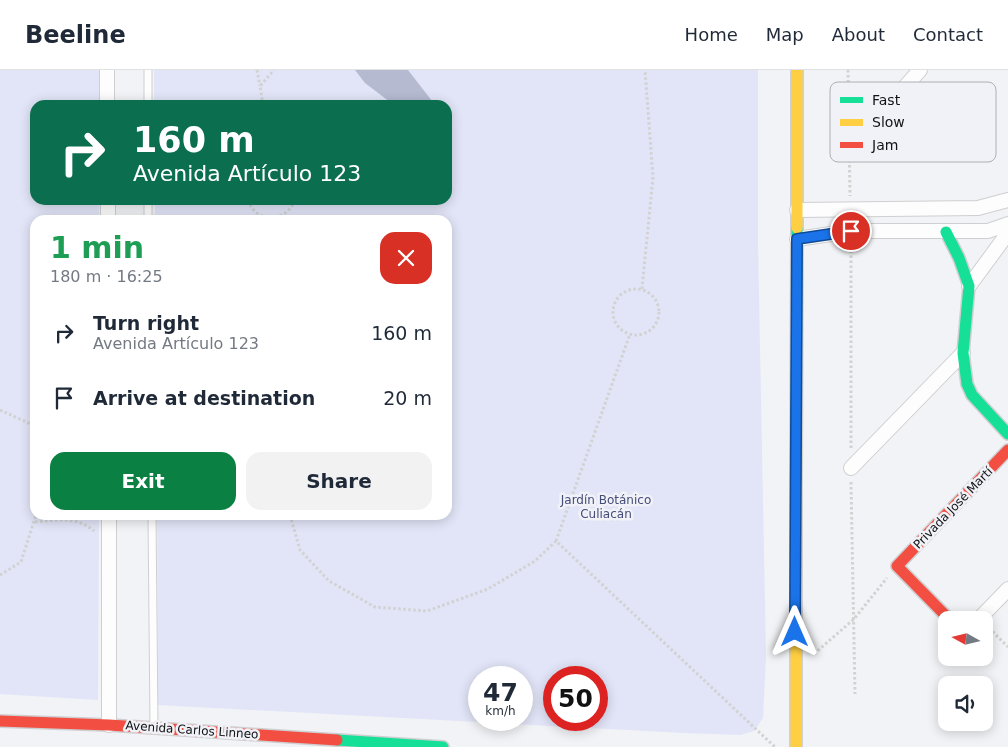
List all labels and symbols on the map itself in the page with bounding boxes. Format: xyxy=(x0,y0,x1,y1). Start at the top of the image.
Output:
legend xyxy=(830,82,996,162)
text: Fast xyxy=(872,92,901,108)
text: Slow xyxy=(872,114,905,130)
text: Jam xyxy=(871,137,898,153)
pin xyxy=(830,210,872,252)
street label: Privada José Martí xyxy=(911,464,996,552)
park label: Jardín Botánico Culiacán xyxy=(560,493,651,521)
position arrow xyxy=(768,605,820,657)
north arrow xyxy=(938,611,992,666)
speed limit sign: 50 xyxy=(543,666,608,731)
street label: Avenida Carlos Linneo xyxy=(125,718,259,742)

